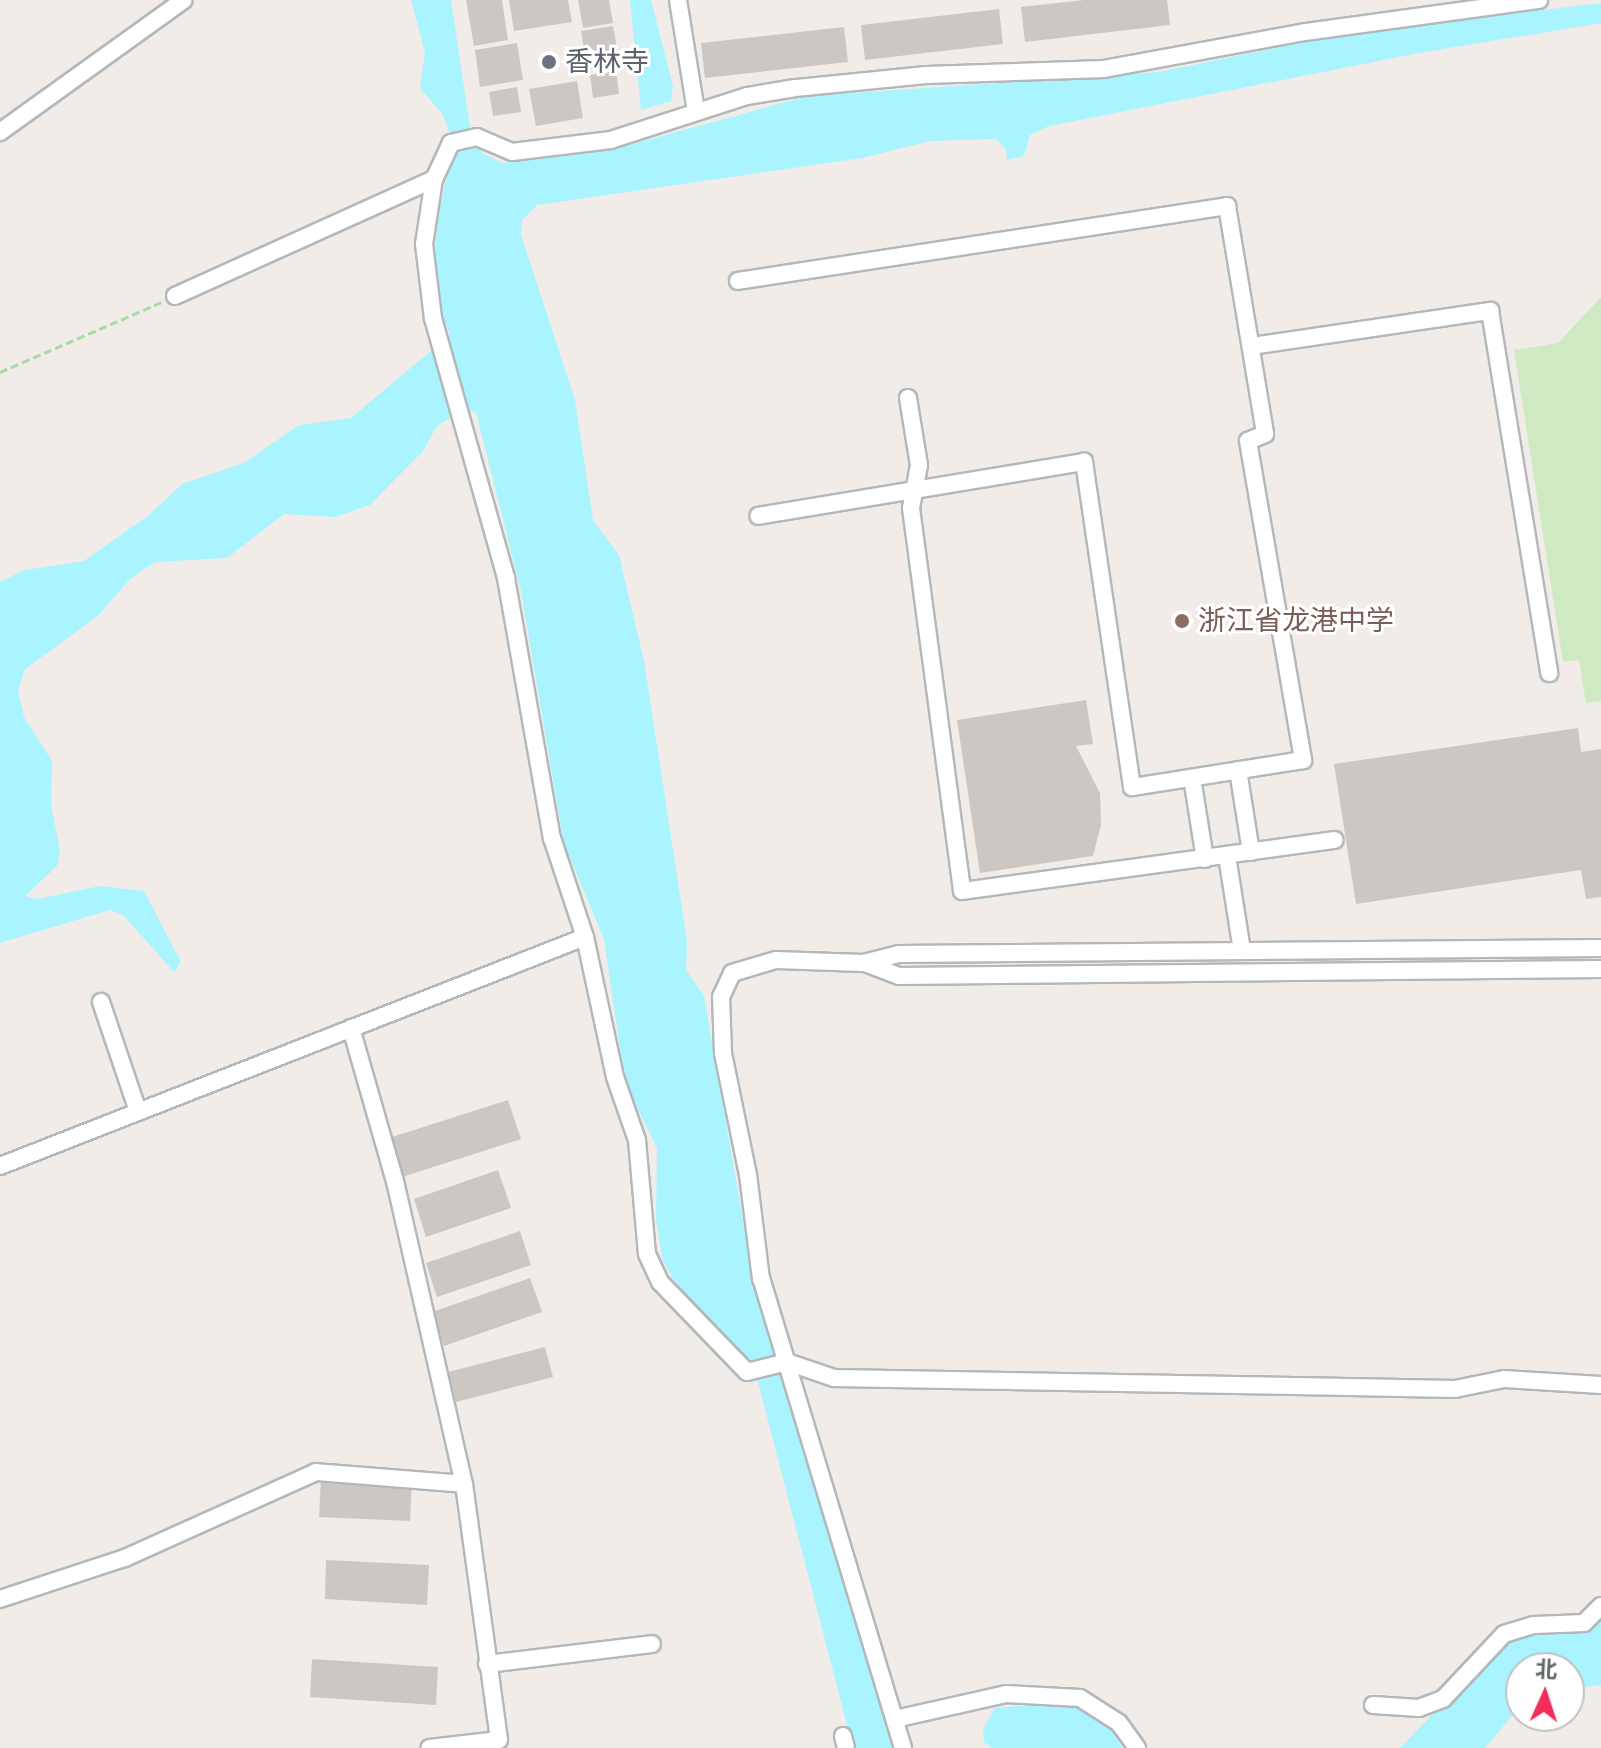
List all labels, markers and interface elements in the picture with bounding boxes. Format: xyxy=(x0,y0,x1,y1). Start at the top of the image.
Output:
place label: 香林寺 xyxy=(565,45,649,79)
marker: 香林寺 xyxy=(540,53,558,71)
place label: 浙江省龙港中学 xyxy=(1198,604,1394,638)
marker: 浙江省龙港中学 xyxy=(1173,612,1191,630)
north arrow xyxy=(1505,1652,1585,1732)
text: 北 xyxy=(1535,1656,1558,1683)

